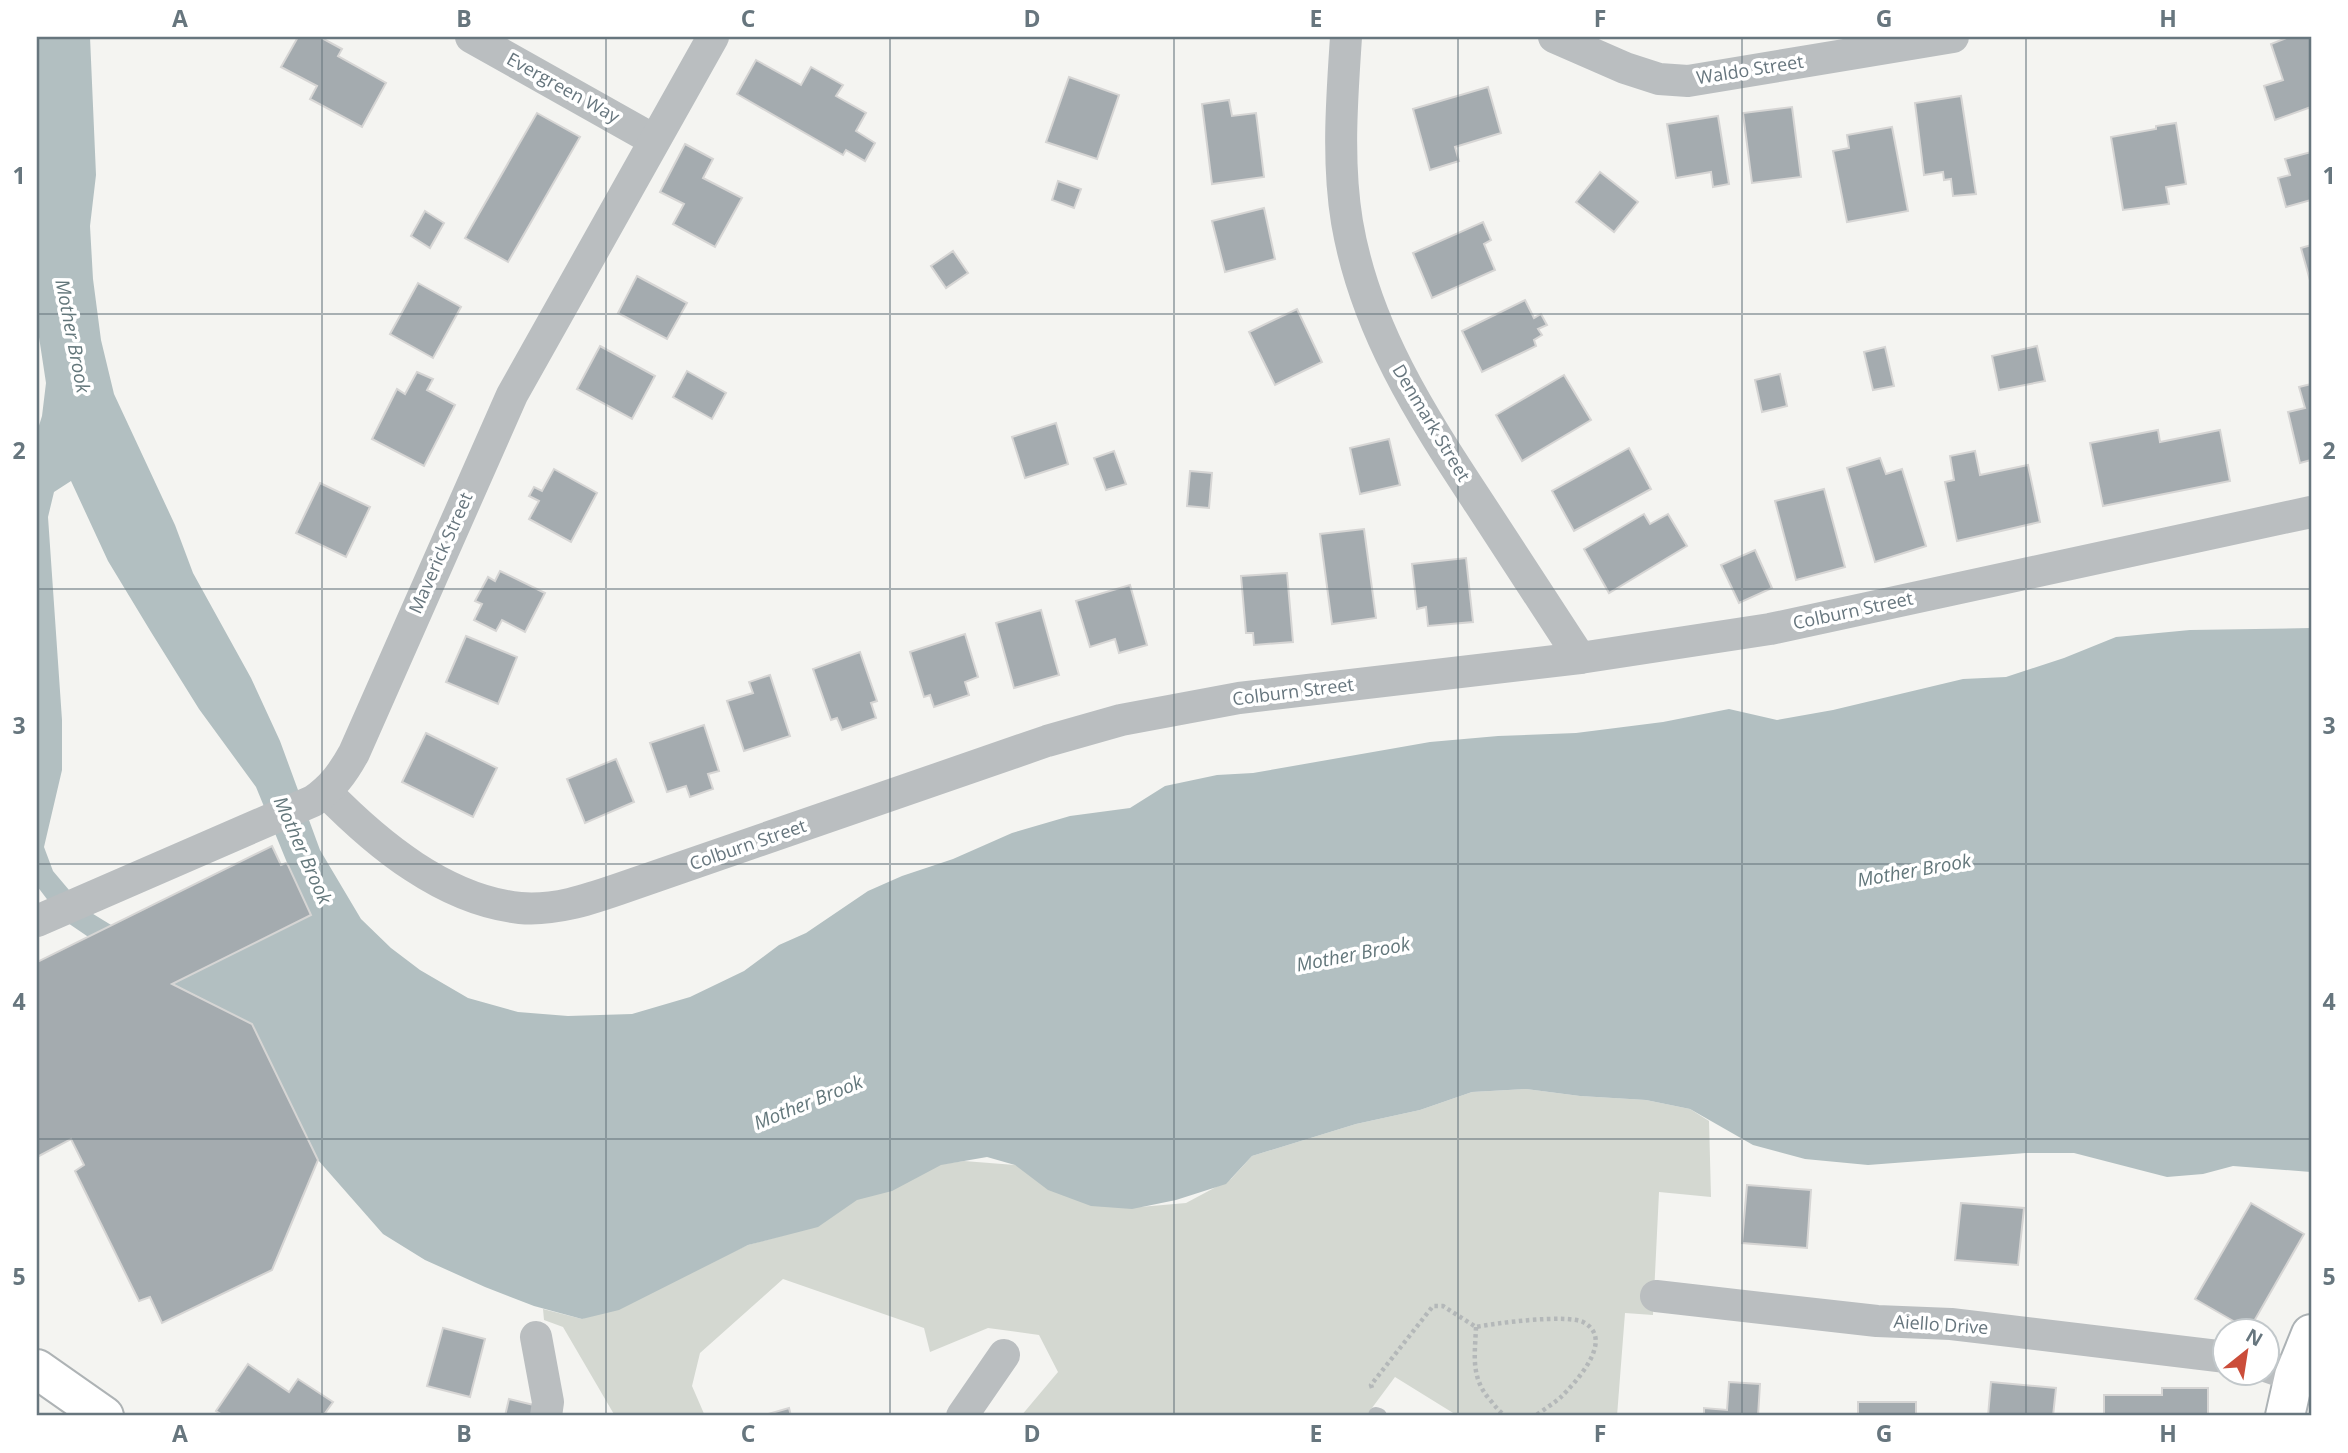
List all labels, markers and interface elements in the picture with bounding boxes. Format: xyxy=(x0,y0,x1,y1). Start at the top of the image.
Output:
text: A xyxy=(172,2,188,34)
text: B xyxy=(456,2,472,34)
text: C xyxy=(741,2,755,34)
text: D xyxy=(1023,2,1041,34)
text: E xyxy=(1310,2,1322,34)
text: F xyxy=(1594,2,1606,34)
text: G xyxy=(1876,2,1892,34)
text: H xyxy=(2159,2,2177,34)
street label: Evergreen Way xyxy=(503,46,625,128)
street label: Waldo Street xyxy=(1695,49,1805,89)
text: 1 xyxy=(12,159,26,191)
text: 1 xyxy=(2322,159,2336,191)
water label: Mother Brook xyxy=(49,277,97,396)
street label: Denmark Street xyxy=(1387,359,1476,486)
text: 2 xyxy=(12,434,26,466)
text: 2 xyxy=(2322,434,2336,466)
street label: Maverick Street xyxy=(403,488,478,617)
street label: Colburn Street xyxy=(1791,586,1915,634)
street label: Colburn Street xyxy=(1231,672,1355,710)
text: 3 xyxy=(12,709,26,741)
text: 3 xyxy=(2322,709,2336,741)
water label: Mother Brook xyxy=(268,792,339,909)
street label: Colburn Street xyxy=(686,813,809,875)
water label: Mother Brook xyxy=(1855,847,1974,893)
water label: Mother Brook xyxy=(1294,930,1413,978)
text: 4 xyxy=(12,985,26,1017)
text: 4 xyxy=(2322,985,2336,1017)
water label: Mother Brook xyxy=(750,1068,867,1136)
text: 5 xyxy=(12,1260,26,1292)
text: 5 xyxy=(2322,1260,2336,1292)
street label: Aiello Drive xyxy=(1893,1309,1989,1339)
north arrow xyxy=(2212,1316,2282,1386)
text: N xyxy=(2241,1322,2268,1352)
text: A xyxy=(172,1417,188,1449)
text: B xyxy=(456,1417,472,1449)
text: C xyxy=(741,1417,755,1449)
text: D xyxy=(1023,1417,1041,1449)
text: E xyxy=(1310,1417,1322,1449)
text: F xyxy=(1594,1417,1606,1449)
text: G xyxy=(1876,1417,1892,1449)
text: H xyxy=(2159,1417,2177,1449)

